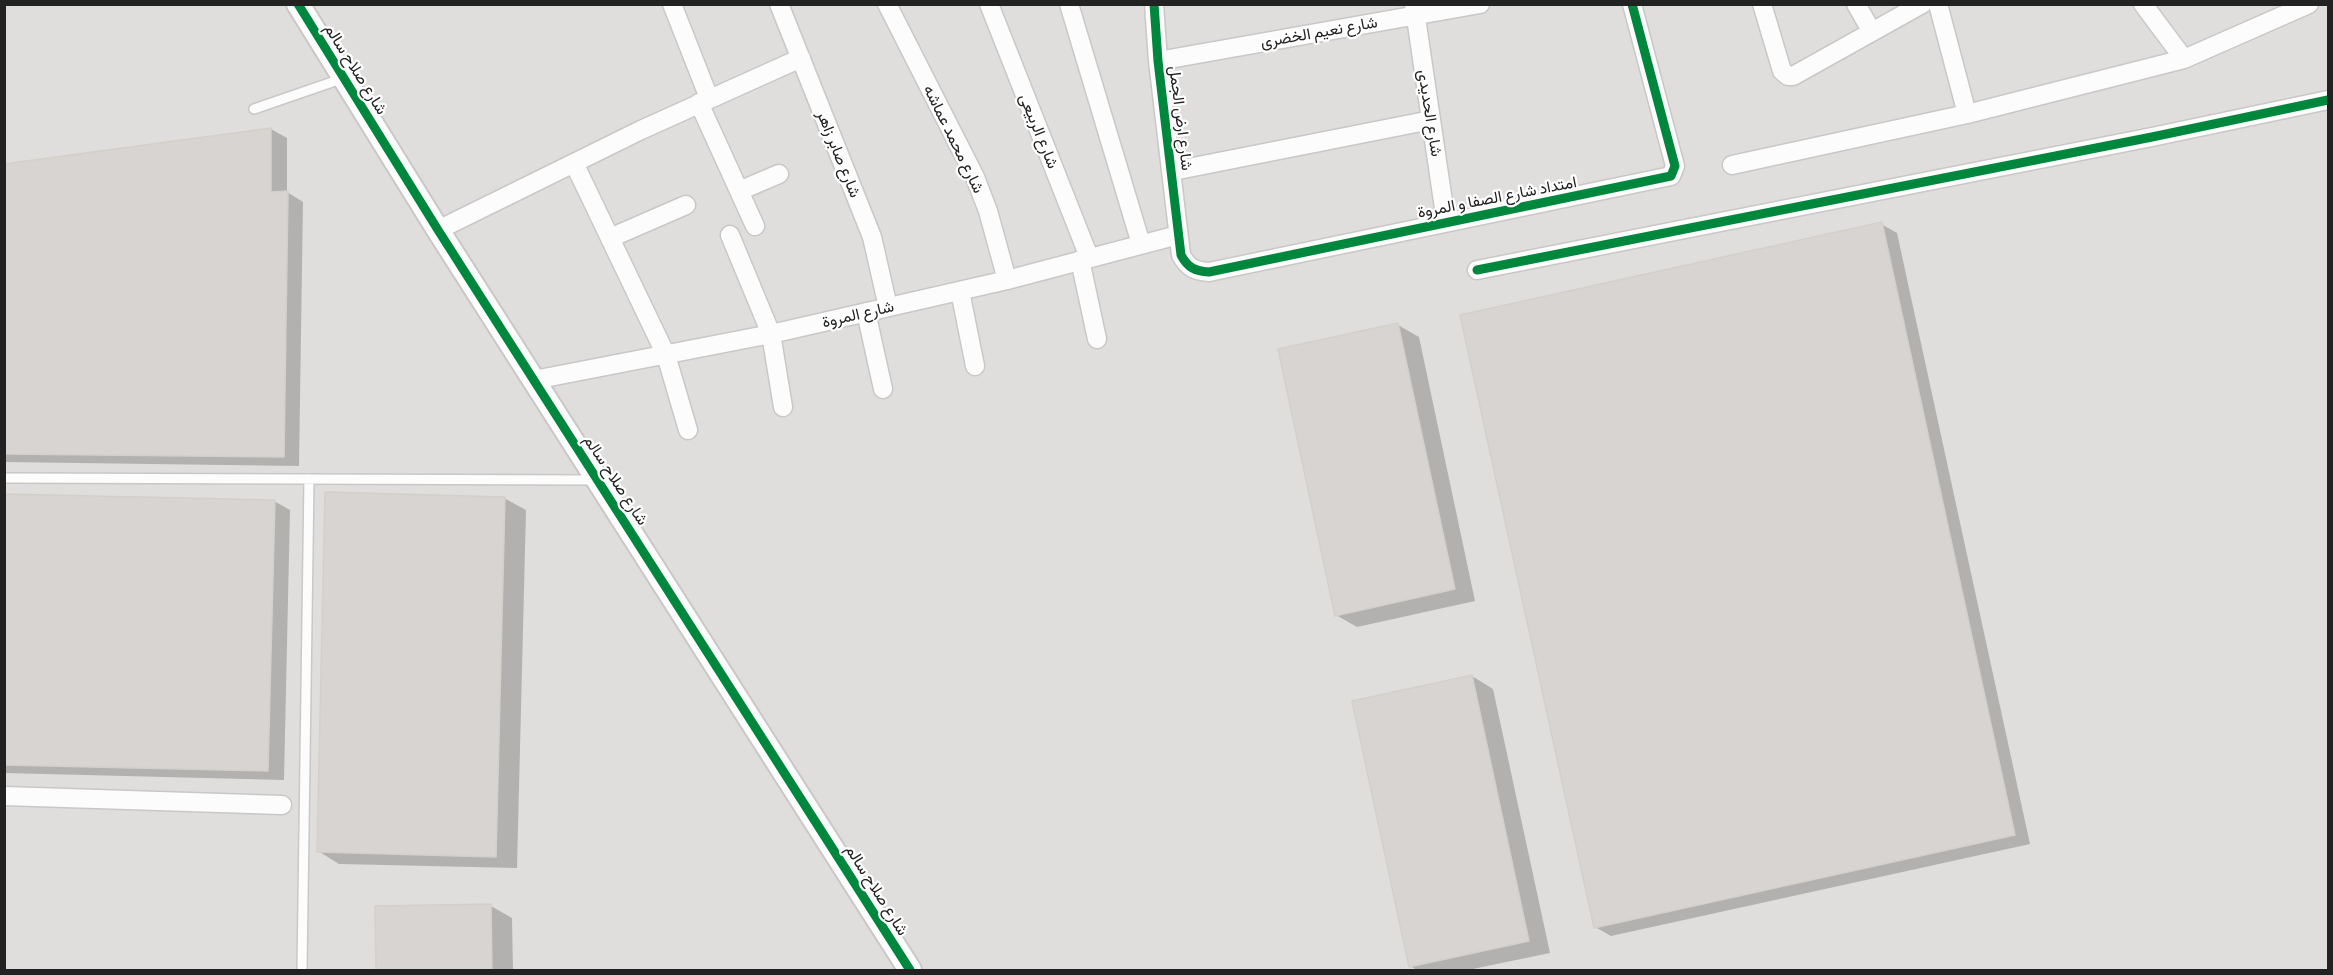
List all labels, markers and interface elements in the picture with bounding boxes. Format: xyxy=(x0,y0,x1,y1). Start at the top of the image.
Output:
street label: شارع نعيم الخضرى xyxy=(1259,12,1379,52)
street label: شارع صلاح سالم xyxy=(320,20,392,118)
street label: شارع ارض الجمل xyxy=(1165,65,1197,171)
street label: شارع الحديدى xyxy=(1414,68,1446,158)
street label: شارع محمد عماشه xyxy=(919,82,989,196)
street label: شارع الربيعى xyxy=(1015,91,1063,171)
street label: شارع صابر زاهر xyxy=(813,108,865,200)
street label: امتداد شارع الصفا و المروة xyxy=(1416,172,1578,222)
street label: شارع المروة xyxy=(820,296,896,332)
street label: شارع صلاح سالم xyxy=(580,431,652,529)
street label: شارع صلاح سالم xyxy=(841,841,913,939)

